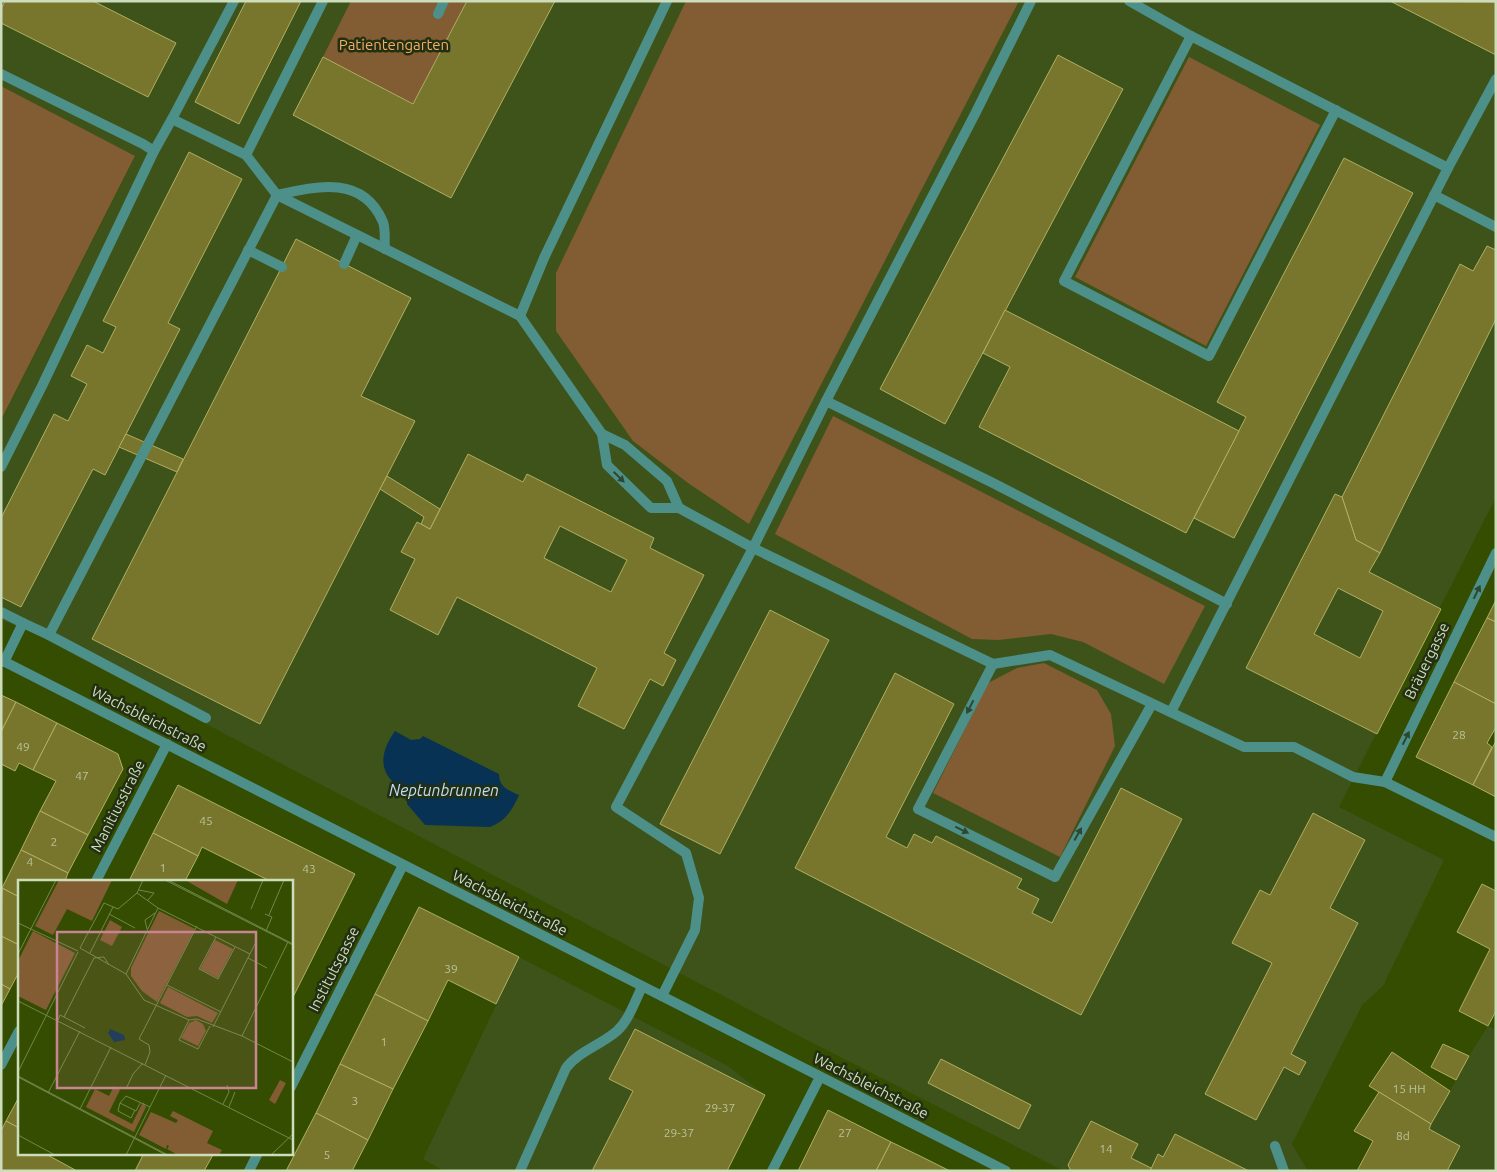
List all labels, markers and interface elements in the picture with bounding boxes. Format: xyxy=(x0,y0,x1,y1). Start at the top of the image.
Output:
park label: Patientengarten xyxy=(339,36,449,53)
one-way arrow xyxy=(613,471,625,483)
one-way arrow xyxy=(1473,584,1481,599)
street label: Bräuergasse xyxy=(1401,620,1452,702)
street label: Wachsbleichstraße xyxy=(89,682,209,755)
one-way arrow xyxy=(966,700,974,714)
house number: 28 xyxy=(1452,728,1466,741)
one-way arrow xyxy=(1403,731,1411,745)
house number: 49 xyxy=(16,740,30,753)
street label: Manitiusstraße xyxy=(87,757,148,854)
house number: 47 xyxy=(75,769,89,782)
water label: Neptunbrunnen xyxy=(389,781,499,799)
house number: 45 xyxy=(199,814,213,827)
one-way arrow xyxy=(955,826,969,834)
one-way arrow xyxy=(1074,827,1083,841)
house number: 2 xyxy=(51,835,57,848)
house number: 4 xyxy=(27,855,34,868)
house number: 1 xyxy=(160,861,166,874)
house number: 43 xyxy=(302,862,316,875)
street label: Wachsbleichstraße xyxy=(450,866,570,939)
inset map xyxy=(18,880,292,1154)
street label: Institutsgasse xyxy=(305,923,362,1014)
house number: 39 xyxy=(444,962,458,975)
house number: 1 xyxy=(381,1035,387,1048)
street label: Wachsbleichstraße xyxy=(811,1049,931,1122)
house number: 15 HH xyxy=(1392,1082,1426,1095)
house number: 3 xyxy=(352,1094,358,1107)
house number: 29-37 xyxy=(705,1101,735,1114)
house number: 29-37 xyxy=(664,1126,694,1139)
house number: 27 xyxy=(838,1126,852,1139)
house number: 8d xyxy=(1396,1129,1410,1142)
house number: 14 xyxy=(1099,1142,1113,1155)
house number: 5 xyxy=(324,1148,330,1161)

